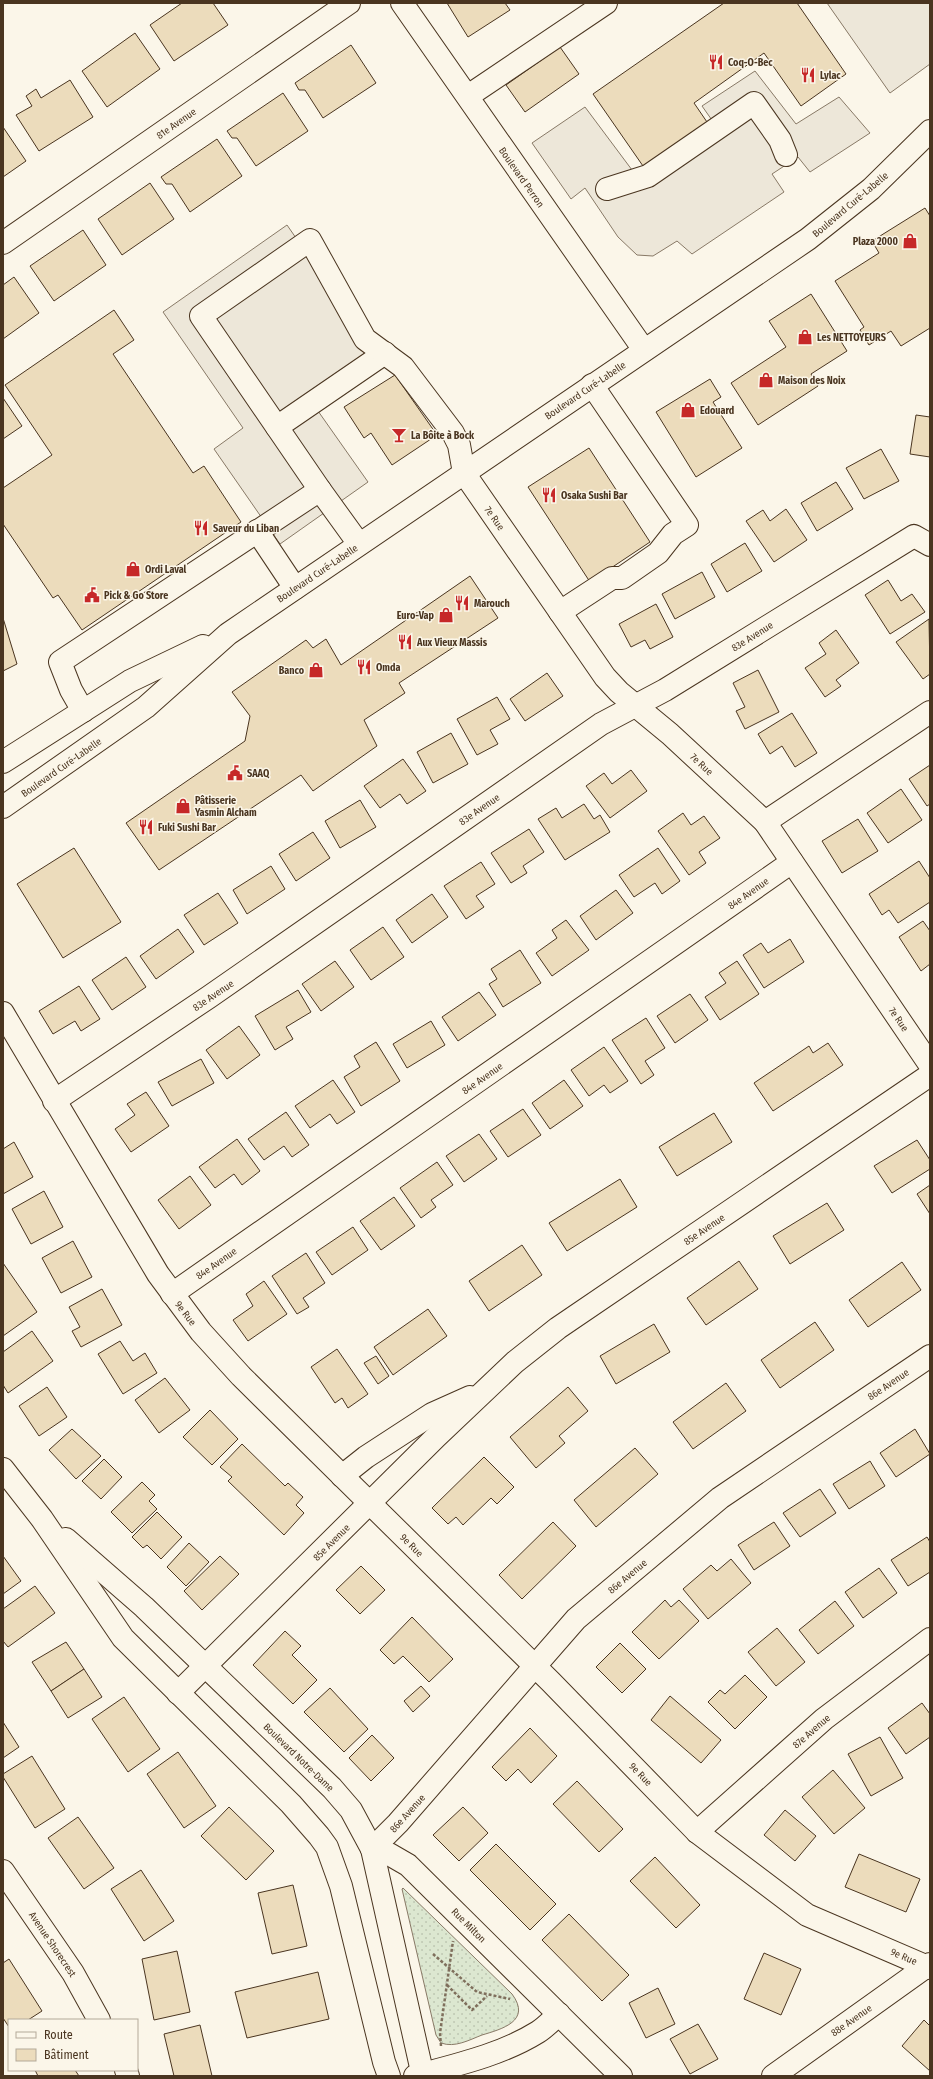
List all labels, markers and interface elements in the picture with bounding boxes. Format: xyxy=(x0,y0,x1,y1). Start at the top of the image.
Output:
restaurant icon: Coq-O-Bec xyxy=(707,53,725,71)
place label: Coq-O-Bec xyxy=(728,57,773,69)
restaurant icon: Lylac xyxy=(799,66,817,84)
place label: Lylac xyxy=(820,70,841,82)
street label: 81e Avenue xyxy=(154,106,199,142)
street label: Boulevard Perron xyxy=(496,145,546,210)
street label: Boulevard Curé-Labelle xyxy=(810,170,891,240)
shop icon: Plaza 2000 xyxy=(901,232,919,250)
place label: Plaza 2000 xyxy=(853,236,899,248)
shop icon: Les NETTOYEURS xyxy=(796,328,814,346)
place label: Les NETTOYEURS xyxy=(817,332,886,344)
street label: Boulevard Curé-Labelle xyxy=(543,359,628,422)
shop icon: Maison des Noix xyxy=(757,371,775,389)
place label: Maison des Noix xyxy=(778,375,846,387)
shop icon: Edouard xyxy=(679,401,697,419)
place label: Edouard xyxy=(700,405,734,417)
bar icon: La Bôite à Bock xyxy=(390,426,408,444)
place label: La Bôite à Bock xyxy=(411,429,475,442)
restaurant icon: Osaka Sushi Bar xyxy=(540,486,558,504)
place label: Osaka Sushi Bar xyxy=(561,490,628,502)
street label: 7e Rue xyxy=(482,504,507,533)
restaurant icon: Saveur du Liban xyxy=(192,519,210,537)
place label: Saveur du Liban xyxy=(213,523,279,535)
street label: Boulevard Curé-Labelle xyxy=(275,542,360,605)
shop icon: Ordi Laval xyxy=(124,560,142,578)
place label: Ordi Laval xyxy=(145,564,187,576)
public building icon: Pick & Go Store xyxy=(83,586,101,604)
place label: Pick & Go Store xyxy=(104,590,168,602)
restaurant icon: Marouch xyxy=(453,594,471,612)
place label: Marouch xyxy=(474,598,510,610)
shop icon: Euro-Vap xyxy=(437,606,455,624)
place label: Euro-Vap xyxy=(397,610,435,622)
street label: 83e Avenue xyxy=(729,619,776,654)
restaurant icon: Aux Vieux Massis xyxy=(396,633,414,651)
place label: Aux Vieux Massis xyxy=(416,637,488,649)
restaurant icon: Omda xyxy=(355,658,373,676)
shop icon: Banco xyxy=(307,661,325,679)
place label: Omda xyxy=(376,662,400,674)
place label: Banco xyxy=(279,665,305,677)
street label: Boulevard Curé-Labelle xyxy=(19,736,104,800)
street label: 7e Rue xyxy=(687,751,715,778)
public building icon: SAAQ xyxy=(226,764,244,782)
place label: SAAQ xyxy=(247,768,270,780)
street label: 83e Avenue xyxy=(457,791,502,828)
place label: Pâtisserie Yasmin Alcham xyxy=(194,795,257,819)
shop icon: Pâtisserie Yasmin Alcham xyxy=(174,797,192,815)
restaurant icon: Fuki Sushi Bar xyxy=(137,818,155,836)
place label: Fuki Sushi Bar xyxy=(158,822,216,834)
street label: 84e Avenue xyxy=(726,875,771,912)
street label: 83e Avenue xyxy=(191,978,236,1014)
street label: 7e Rue xyxy=(886,1005,911,1034)
street label: 84e Avenue xyxy=(460,1060,505,1097)
street label: 85e Avenue xyxy=(682,1212,727,1248)
street label: 84e Avenue xyxy=(194,1245,239,1282)
street label: 9e Rue xyxy=(172,1299,198,1328)
street label: 86e Avenue xyxy=(866,1367,912,1403)
street label: 85e Avenue xyxy=(311,1522,353,1564)
street label: 9e Rue xyxy=(397,1532,425,1560)
street label: 86e Avenue xyxy=(606,1557,650,1597)
street label: 87e Avenue xyxy=(790,1712,833,1751)
street label: Boulevard Notre-Dame xyxy=(261,1721,336,1794)
street label: 9e Rue xyxy=(626,1761,654,1789)
street label: 86e Avenue xyxy=(387,1792,428,1835)
street label: Rue Milton xyxy=(449,1906,488,1945)
street label: Avenue Shorecrest xyxy=(26,1910,79,1980)
street label: 9e Rue xyxy=(888,1946,919,1968)
street label: 88e Avenue xyxy=(829,2002,874,2039)
legend xyxy=(8,2019,138,2071)
text: Route xyxy=(44,2028,73,2042)
text: Bâtiment xyxy=(44,2048,89,2062)

